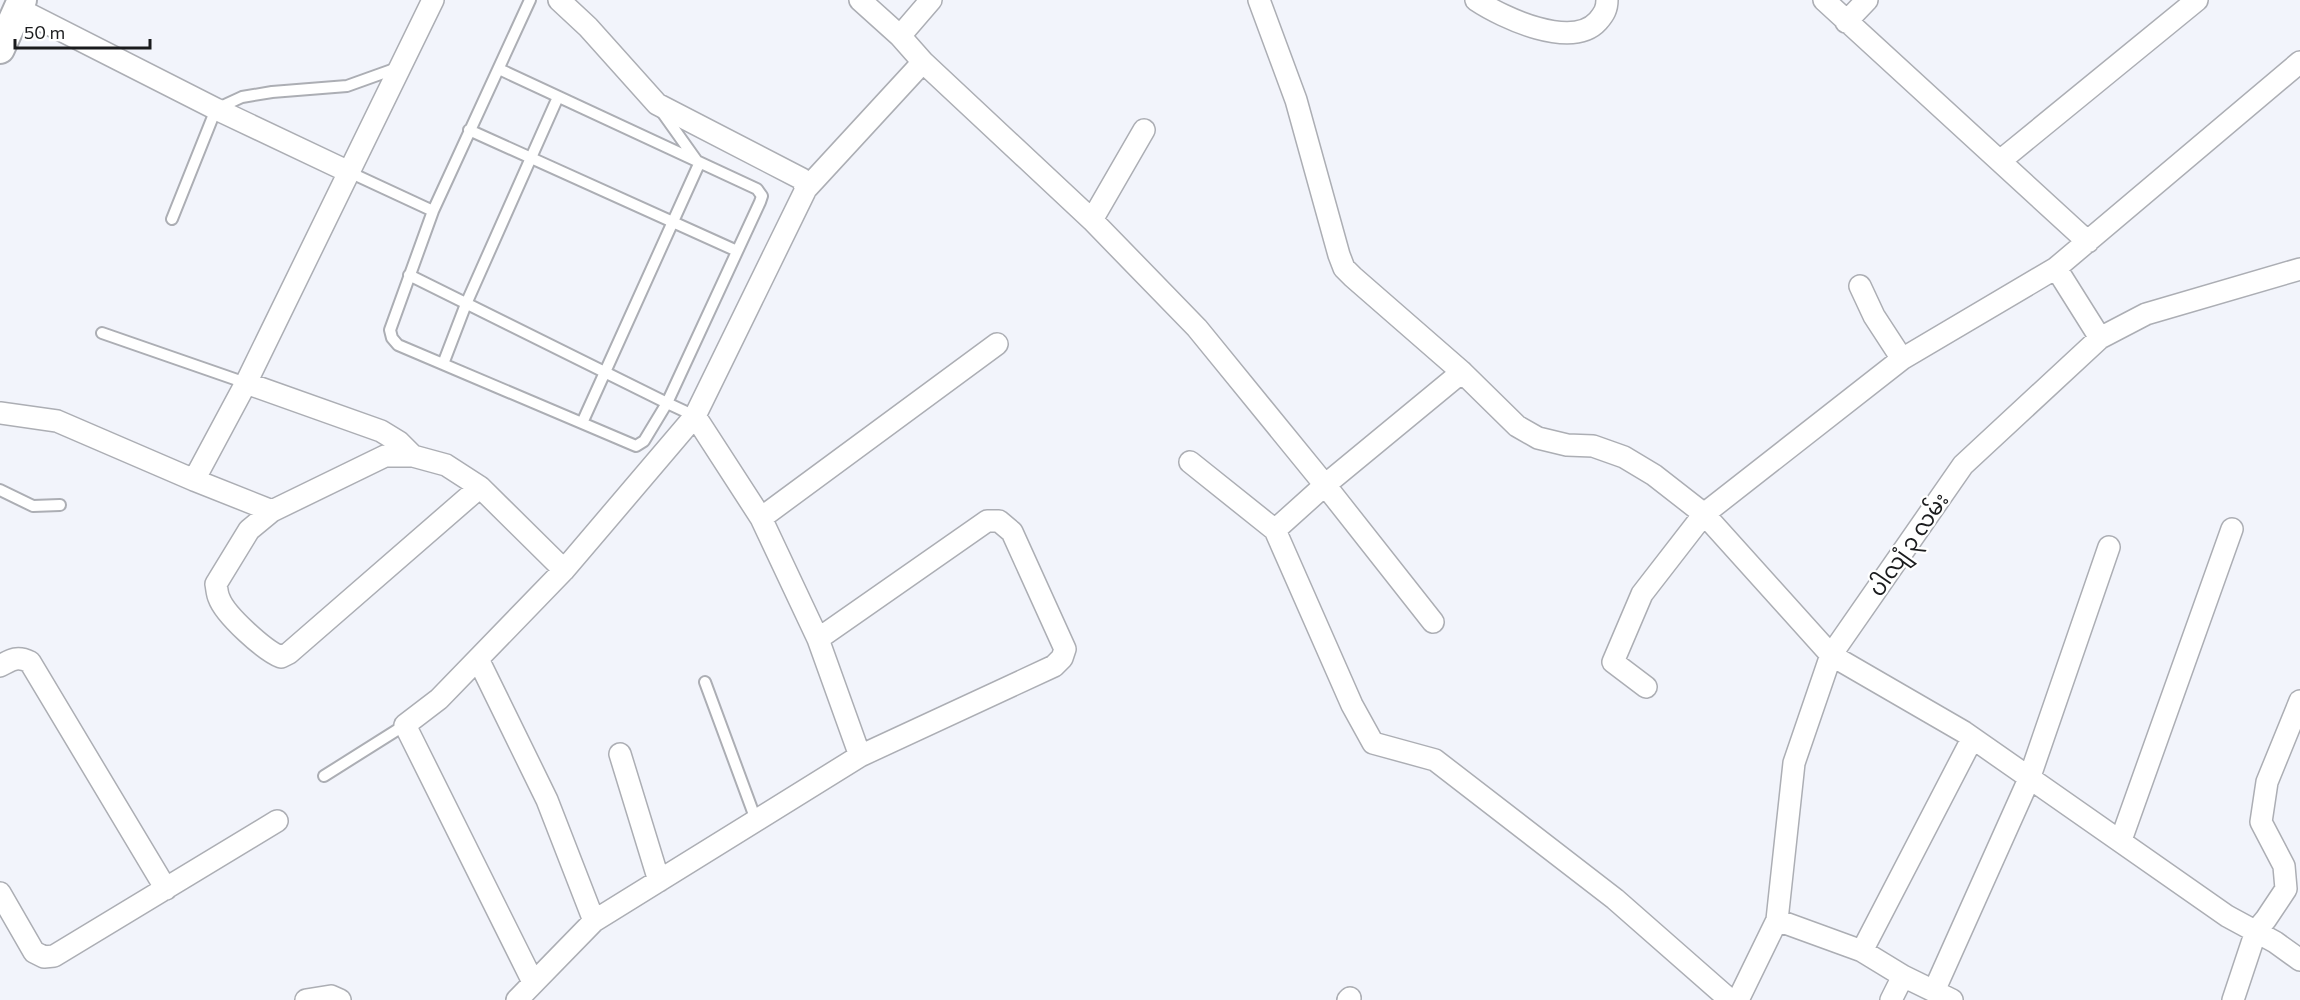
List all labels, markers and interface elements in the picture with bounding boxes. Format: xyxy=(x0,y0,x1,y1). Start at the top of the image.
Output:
scale bar xyxy=(15,12,150,50)
text: 50 m xyxy=(24,21,65,43)
street label: ပါလျံ ၃ လမ်း xyxy=(1862,486,1959,605)

